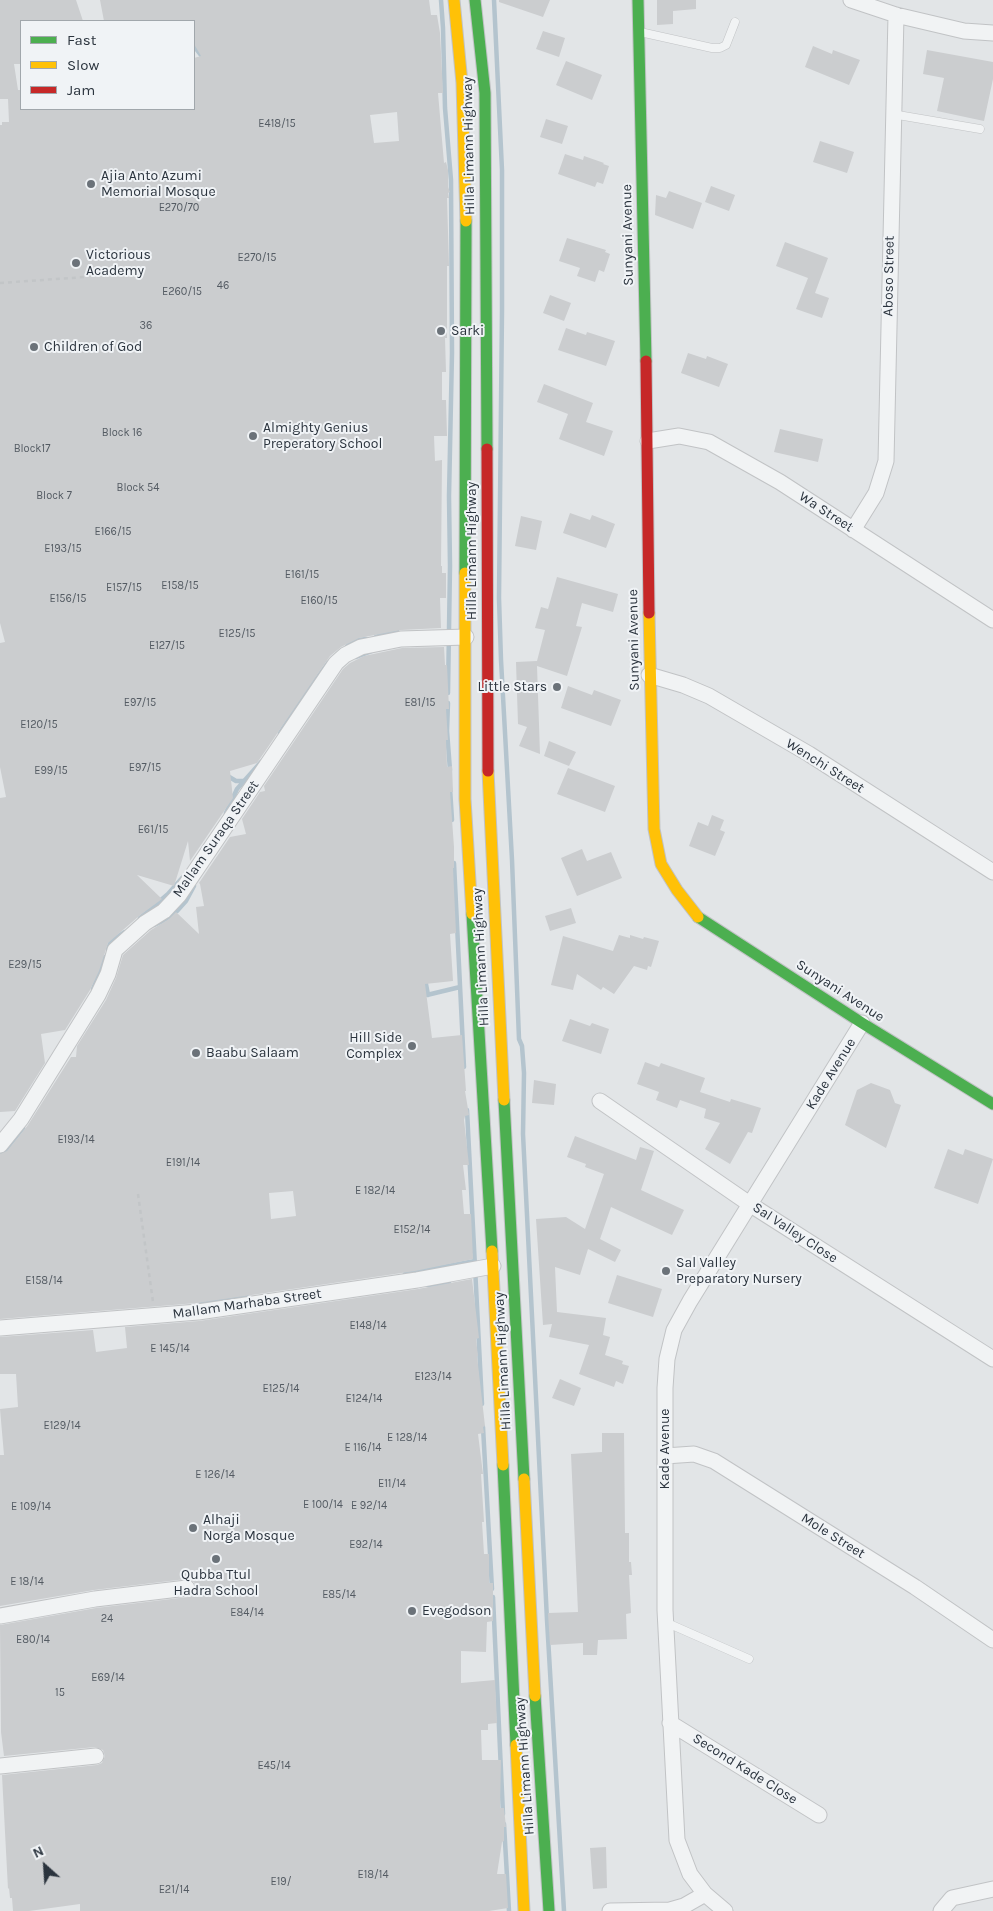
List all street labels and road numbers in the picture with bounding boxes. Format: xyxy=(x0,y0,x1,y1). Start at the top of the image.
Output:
street label: Hilla Limann Highway xyxy=(459,77,479,215)
street label: Sunyani Avenue xyxy=(619,184,637,286)
street label: Aboso Street xyxy=(880,235,898,317)
street label: Hilla Limann Highway xyxy=(464,482,480,620)
street label: Wa Street xyxy=(796,488,856,536)
street label: Sunyani Avenue xyxy=(625,589,643,691)
street label: Wenchi Street xyxy=(783,735,867,797)
street label: Mallam Suraqa Street xyxy=(169,777,263,901)
street label: Hilla Limann Highway xyxy=(469,887,493,1027)
street label: Sunyani Avenue xyxy=(793,956,887,1026)
street label: Kade Avenue xyxy=(802,1035,860,1113)
street label: Sal Valley Close xyxy=(749,1199,841,1267)
street label: Mallam Marhaba Street xyxy=(172,1285,322,1323)
street label: Hilla Limann Highway xyxy=(491,1291,515,1431)
street label: Kade Avenue xyxy=(657,1408,673,1490)
street label: Mole Street xyxy=(798,1510,868,1562)
street label: Hilla Limann Highway xyxy=(512,1696,538,1836)
street label: Second Kade Close xyxy=(690,1730,800,1808)

